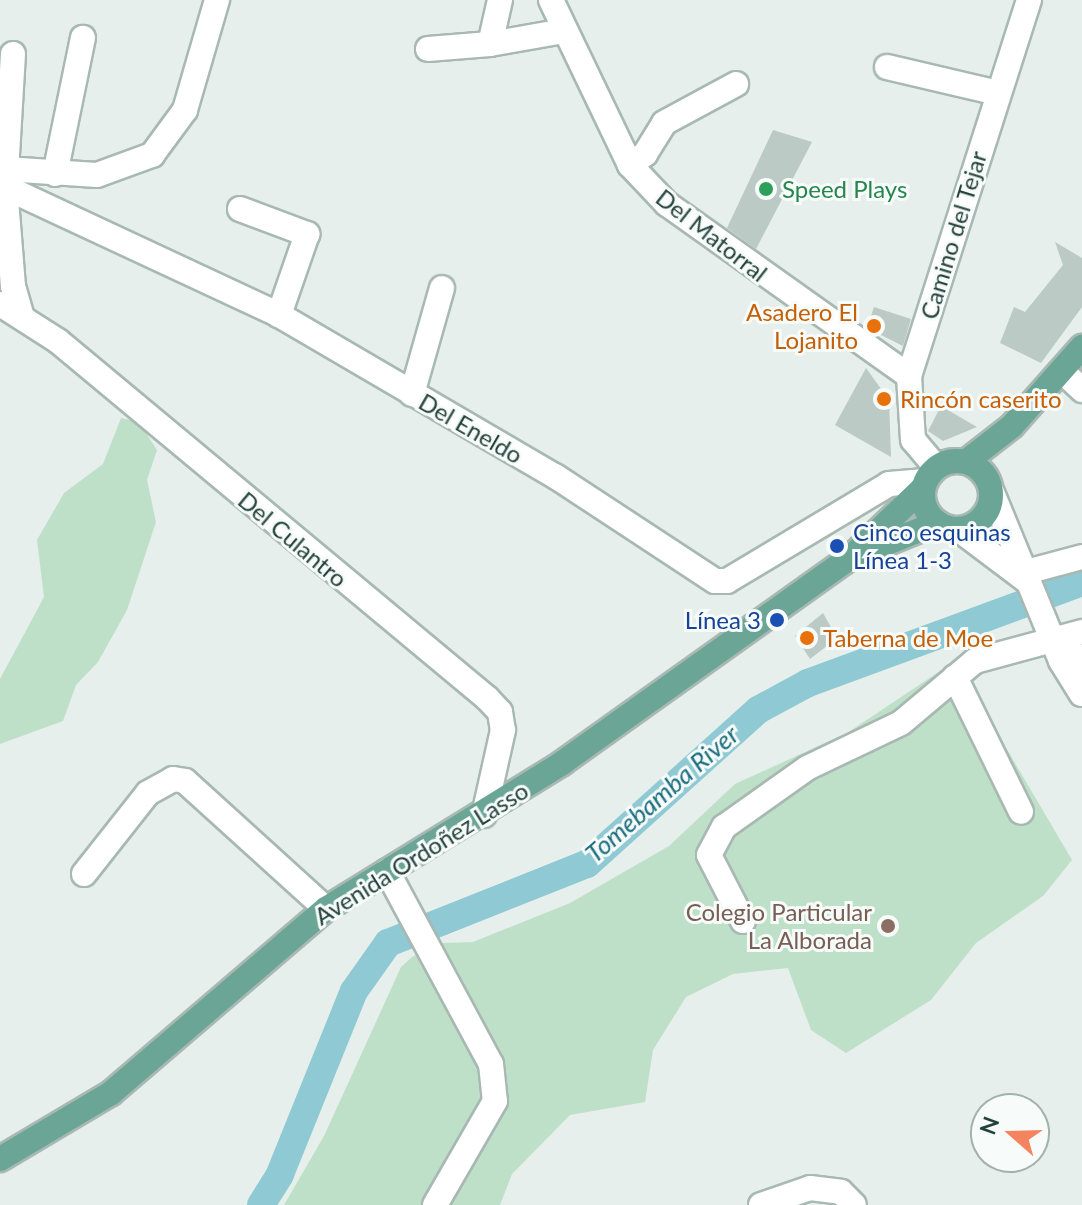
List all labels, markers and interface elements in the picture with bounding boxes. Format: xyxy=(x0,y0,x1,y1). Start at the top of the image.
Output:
street label: Camino del Tejar xyxy=(914,147,992,323)
place label: Speed Plays xyxy=(782,175,907,203)
marker: Speed Plays xyxy=(757,180,775,198)
street label: Del Matorral xyxy=(651,183,773,287)
place label: Asadero El Lojanito xyxy=(746,298,858,354)
marker: Asadero El Lojanito xyxy=(865,317,883,335)
place label: Rincón caserito xyxy=(900,385,1062,413)
street label: Del Eneldo xyxy=(414,387,528,469)
marker: Rincón caserito xyxy=(875,390,893,408)
street label: Del Culantro xyxy=(233,485,353,593)
place label: Cinco esquinas Línea 1-3 xyxy=(853,518,1011,574)
marker: Cinco esquinas Línea 1-3 xyxy=(828,537,846,555)
place label: Línea 3 xyxy=(685,606,761,634)
marker: Línea 3 xyxy=(768,611,786,629)
place label: Taberna de Moe xyxy=(823,624,993,652)
marker: Taberna de Moe xyxy=(798,629,816,647)
water label: Tomebamba River xyxy=(579,719,745,869)
street label: Avenida Ordoñez Lasso xyxy=(309,775,533,931)
place label: Colegio Particular La Alborada xyxy=(686,898,872,954)
marker: Colegio Particular La Alborada xyxy=(879,917,897,935)
north arrow xyxy=(970,1093,1050,1173)
text: N xyxy=(973,1113,1004,1138)

